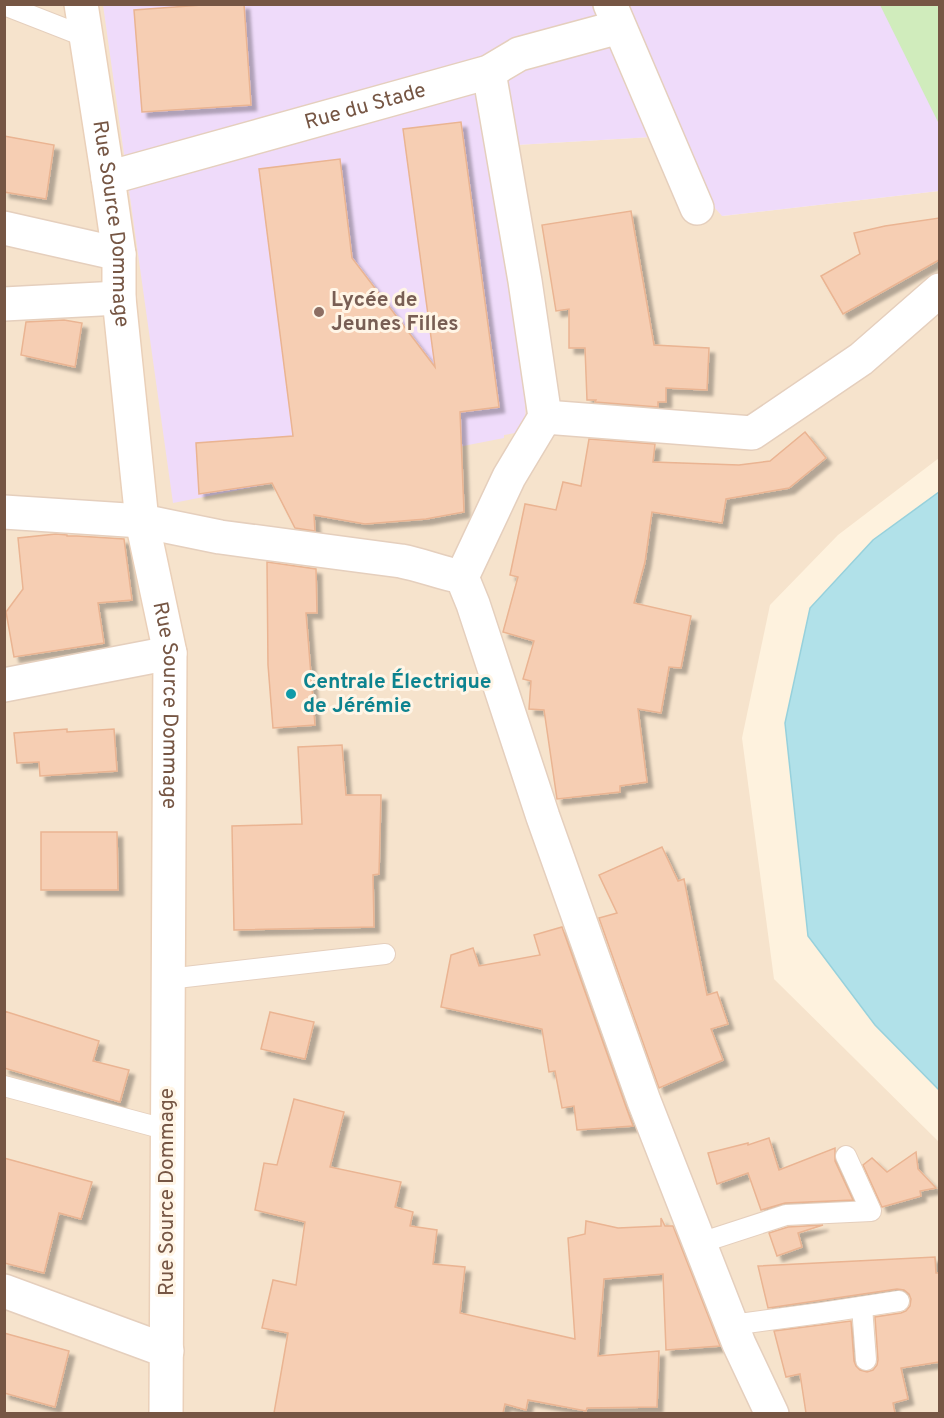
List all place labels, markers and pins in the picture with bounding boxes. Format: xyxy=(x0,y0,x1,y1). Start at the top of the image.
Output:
place label: Lycée de Jeunes Filles xyxy=(331,287,459,338)
marker: Lycée de Jeunes Filles xyxy=(312,305,326,319)
place label: Centrale Électrique de Jérémie xyxy=(303,668,492,720)
marker: Centrale Électrique de Jérémie xyxy=(284,687,298,701)

